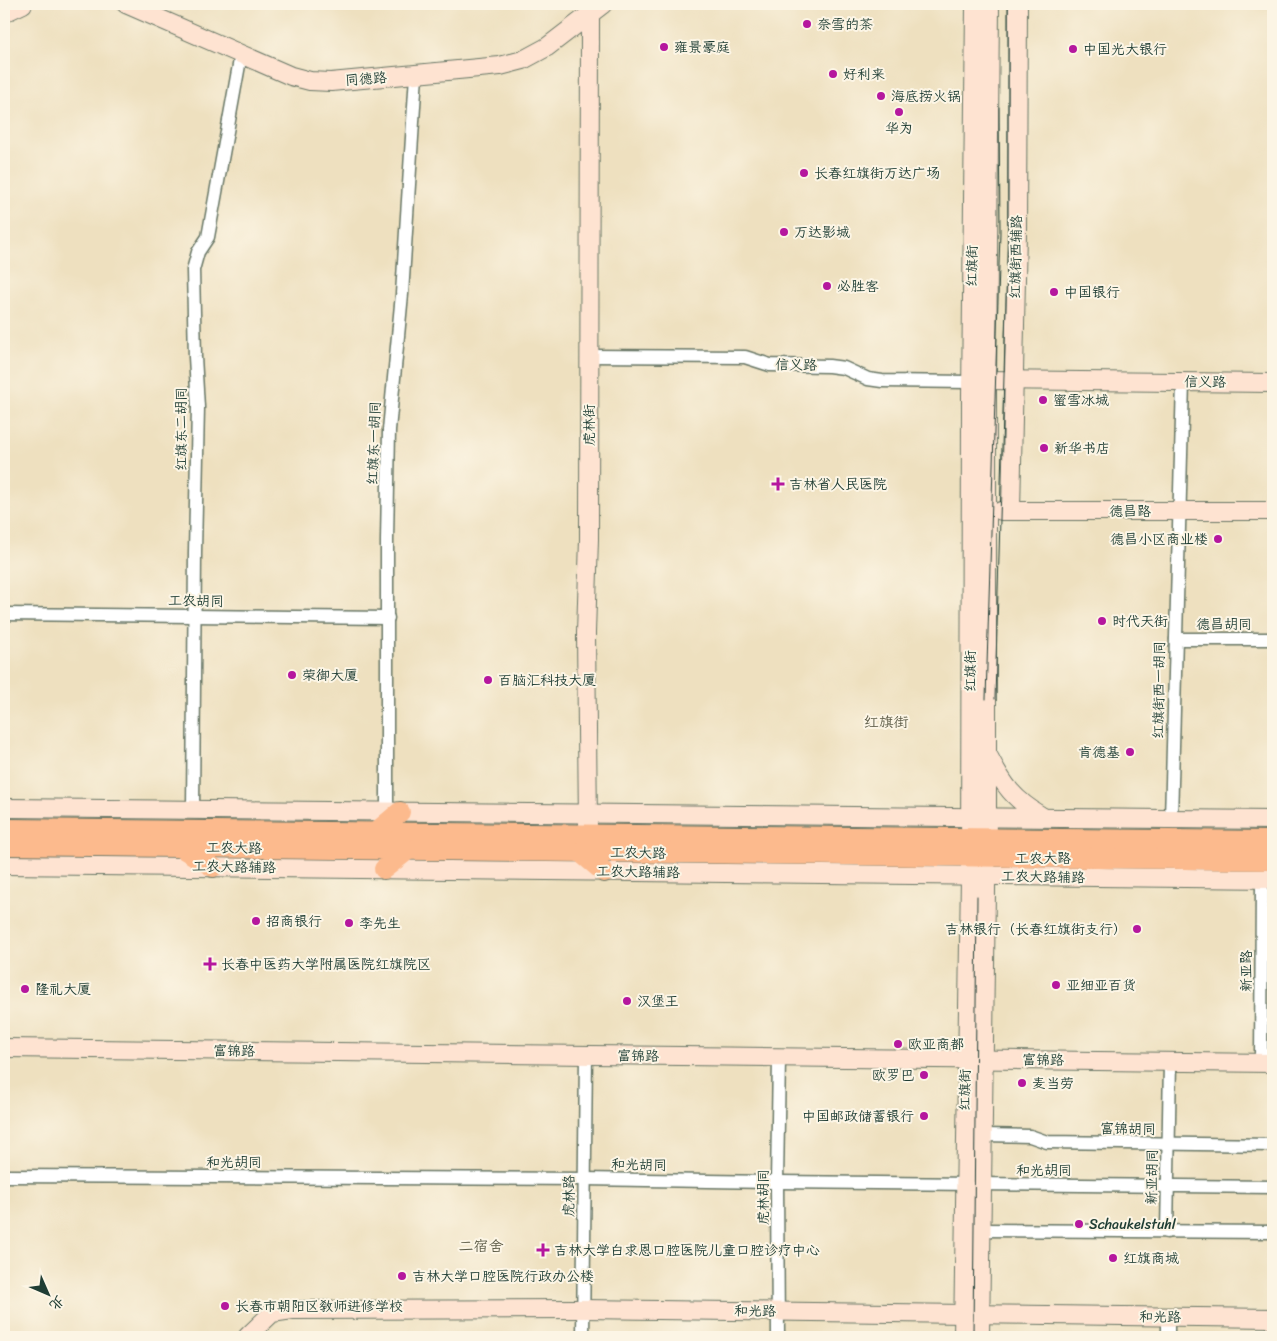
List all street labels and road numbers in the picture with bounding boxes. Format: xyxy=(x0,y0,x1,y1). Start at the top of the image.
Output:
street label: 同德路 xyxy=(344,65,388,93)
street label: 红旗街西辅路 xyxy=(1003,215,1029,299)
street label: 红旗街 xyxy=(959,245,985,287)
street label: 信义路 xyxy=(775,352,817,378)
street label: 信义路 xyxy=(1184,369,1226,395)
street label: 红旗东二胡同 xyxy=(169,387,194,471)
street label: 红旗东一胡同 xyxy=(360,401,388,485)
street label: 虎林街 xyxy=(577,404,602,446)
street label: 德昌路 xyxy=(1109,499,1151,524)
street label: 工农胡同 xyxy=(168,588,224,614)
street label: 德昌胡同 xyxy=(1196,612,1252,637)
street label: 红旗街西一胡同 xyxy=(1146,641,1172,739)
street label: 红旗街 xyxy=(958,650,983,692)
street label: 工农大路 xyxy=(206,835,262,861)
street label: 工农大路 xyxy=(610,840,666,866)
street label: 工农大路 xyxy=(1015,846,1071,871)
street label: 工农大路辅路 xyxy=(192,854,276,880)
street label: 工农大路辅路 xyxy=(596,859,680,885)
street label: 工农大路辅路 xyxy=(1001,864,1085,890)
street label: 新亚路 xyxy=(1234,950,1259,992)
street label: 富锦路 xyxy=(213,1038,255,1064)
street label: 富锦路 xyxy=(617,1043,659,1069)
street label: 富锦路 xyxy=(1022,1047,1064,1073)
street label: 红旗街 xyxy=(952,1069,978,1111)
street label: 富锦胡同 xyxy=(1100,1116,1156,1142)
street label: 新亚胡同 xyxy=(1139,1149,1165,1205)
street label: 和光胡同 xyxy=(206,1150,262,1175)
street label: 和光胡同 xyxy=(611,1152,667,1178)
street label: 和光胡同 xyxy=(1016,1158,1072,1183)
street label: 虎林胡同 xyxy=(751,1169,776,1225)
street label: 虎林路 xyxy=(556,1175,582,1217)
street label: 和光路 xyxy=(734,1298,776,1324)
street label: 和光路 xyxy=(1139,1304,1181,1330)

